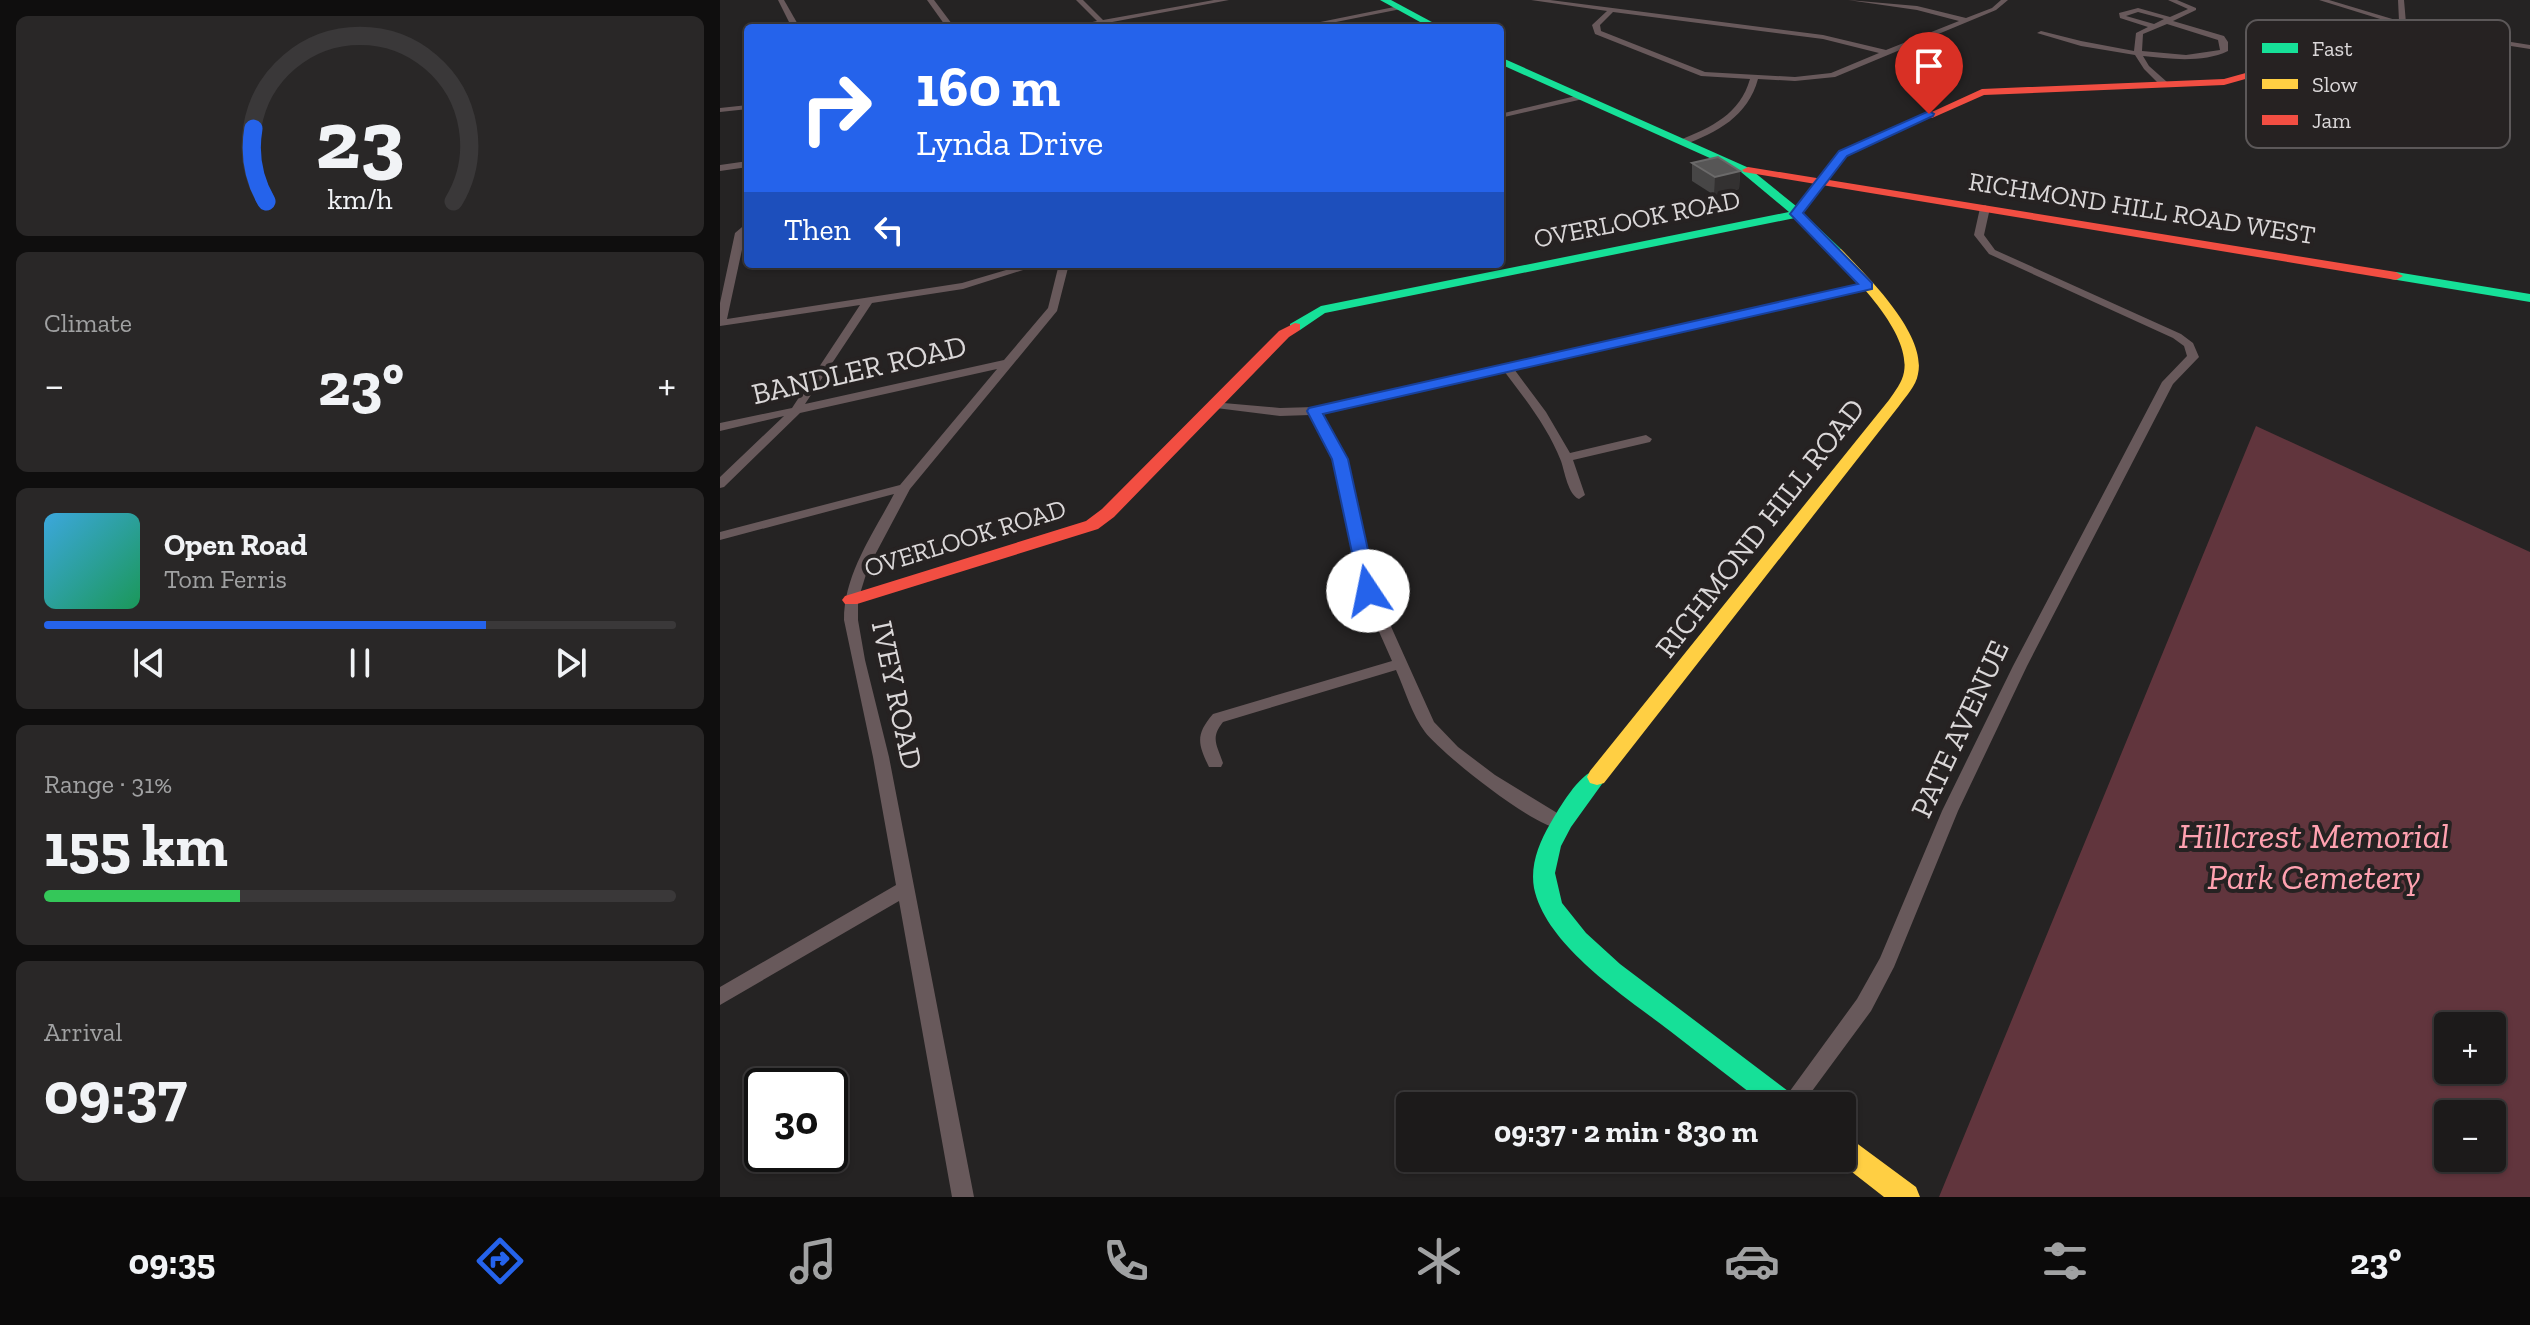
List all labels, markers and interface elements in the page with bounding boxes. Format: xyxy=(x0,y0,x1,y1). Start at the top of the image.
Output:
legend xyxy=(2246,20,2510,148)
pin xyxy=(1895,32,1963,114)
text: Fast xyxy=(2312,35,2353,62)
icon: arrive xyxy=(1907,44,1951,88)
text: 160 m xyxy=(916,53,1060,120)
icon: right xyxy=(784,56,888,160)
text: Slow xyxy=(2312,71,2358,98)
text: 23 xyxy=(315,89,405,189)
text: Jam xyxy=(2312,107,2351,134)
text: Lynda Drive xyxy=(916,121,1103,164)
street label: RICHMOND HILL ROAD WEST xyxy=(1966,165,2318,251)
text: km/h xyxy=(327,182,393,216)
street label: OVERLOOK ROAD xyxy=(1531,183,1743,255)
icon: left xyxy=(867,208,911,252)
text: Then xyxy=(784,212,851,248)
text: Climate xyxy=(44,307,132,339)
street label: BANDLER ROAD xyxy=(748,328,970,412)
text: 23° xyxy=(318,348,404,420)
text: − xyxy=(44,358,65,411)
text: + xyxy=(657,358,676,411)
street label: RICHMOND HILL ROAD xyxy=(1648,391,1872,665)
street label: OVERLOOK ROAD xyxy=(860,492,1070,584)
text: Open Road xyxy=(164,527,307,563)
position arrow xyxy=(1326,549,1410,633)
text: Tom Ferris xyxy=(164,563,287,595)
street label: IVEY ROAD xyxy=(864,617,930,773)
street label: PATE AVENUE xyxy=(1903,635,2017,823)
icon: previous xyxy=(127,641,171,685)
icon: pause xyxy=(338,641,382,685)
icon: next xyxy=(549,641,593,685)
text: Range · 31% xyxy=(44,768,172,800)
text: 155 km xyxy=(44,809,228,881)
park label: Hillcrest Memorial Park Cemetery xyxy=(2179,814,2449,898)
map controls xyxy=(2434,1012,2506,1172)
button: + xyxy=(2434,1012,2506,1084)
text: Arrival xyxy=(44,1016,122,1048)
text: 09:37 xyxy=(44,1057,187,1129)
speed limit sign: 30 xyxy=(744,1068,848,1172)
button: − xyxy=(2434,1100,2506,1172)
text: 09:37 · 2 min · 830 m xyxy=(1494,1114,1758,1150)
icon: directions xyxy=(472,1233,528,1289)
icon: music xyxy=(785,1233,841,1289)
icon: phone xyxy=(1098,1233,1154,1289)
icon: climate xyxy=(1411,1233,1467,1289)
icon: car xyxy=(1724,1233,1780,1289)
icon: filters xyxy=(2037,1233,2093,1289)
text: 09:35 xyxy=(128,1240,215,1283)
text: 23° xyxy=(2350,1240,2402,1283)

